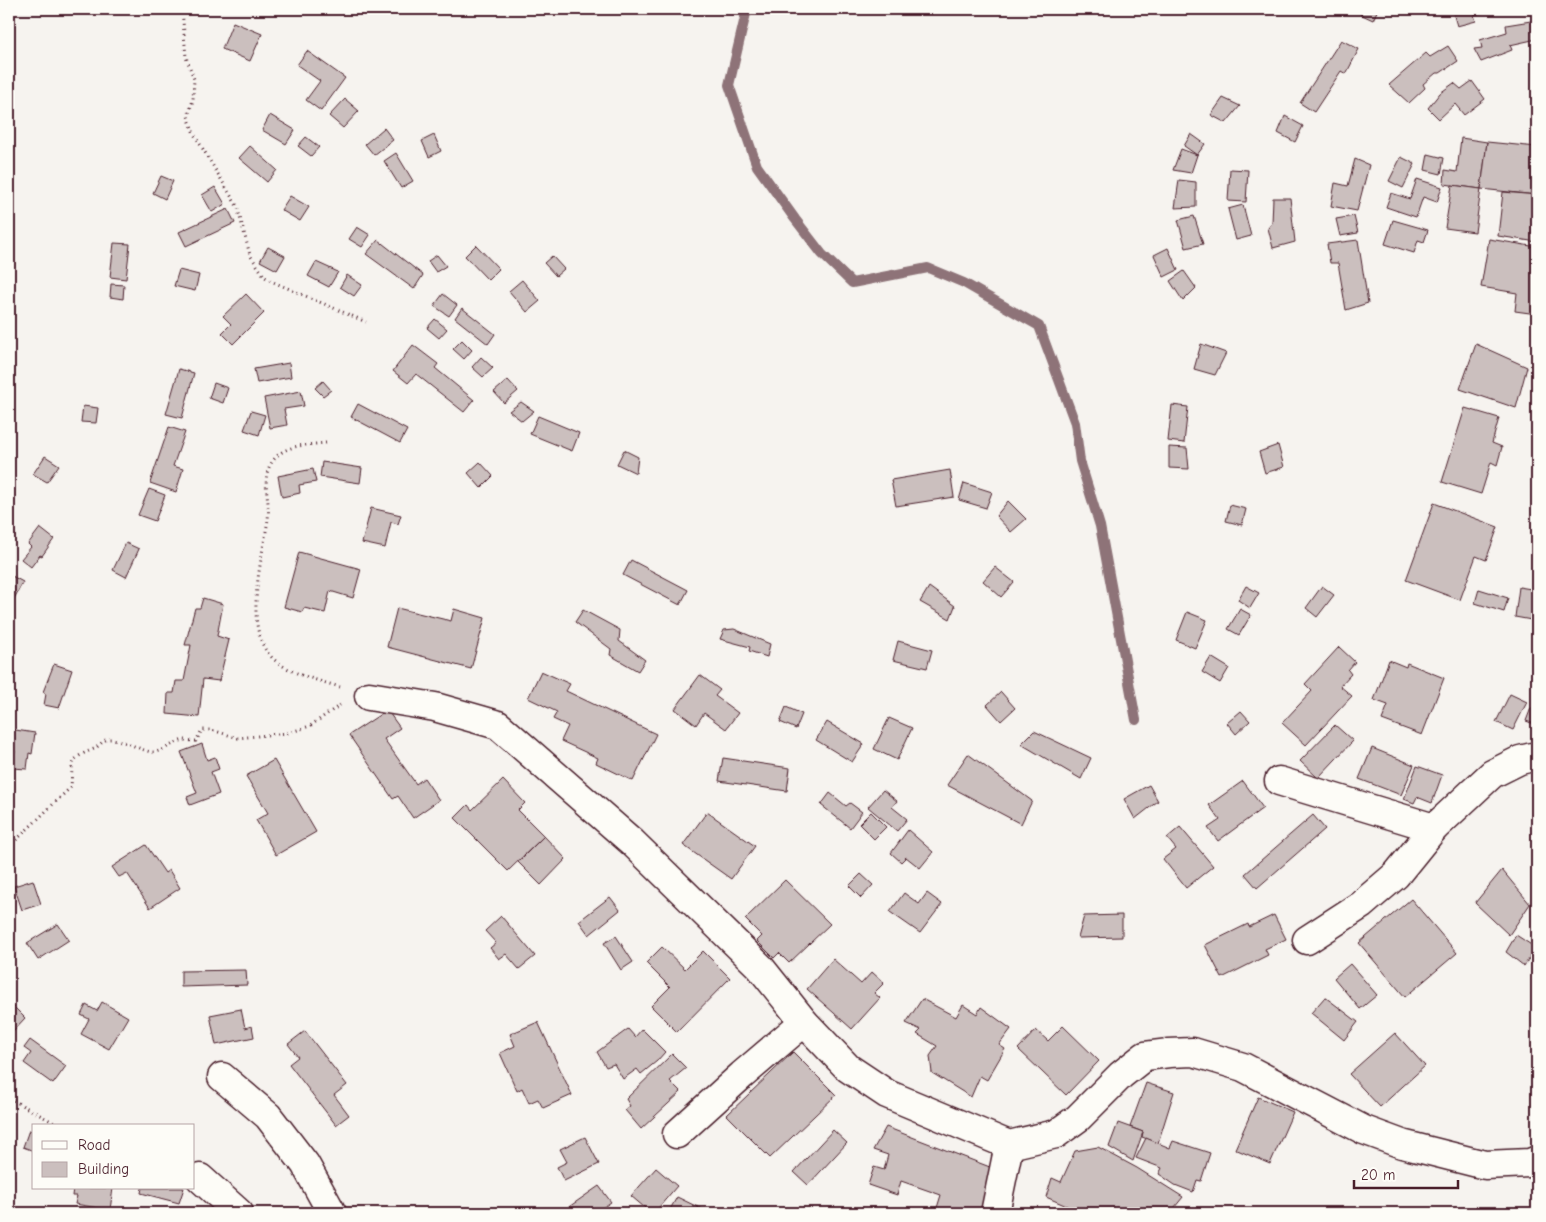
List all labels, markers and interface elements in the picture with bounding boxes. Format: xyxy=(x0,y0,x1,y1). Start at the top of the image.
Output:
legend xyxy=(32,1124,195,1190)
text: Road xyxy=(78,1136,110,1154)
scale bar xyxy=(1354,1157,1457,1189)
text: Building xyxy=(78,1160,129,1178)
text: 20 m xyxy=(1361,1166,1395,1184)

